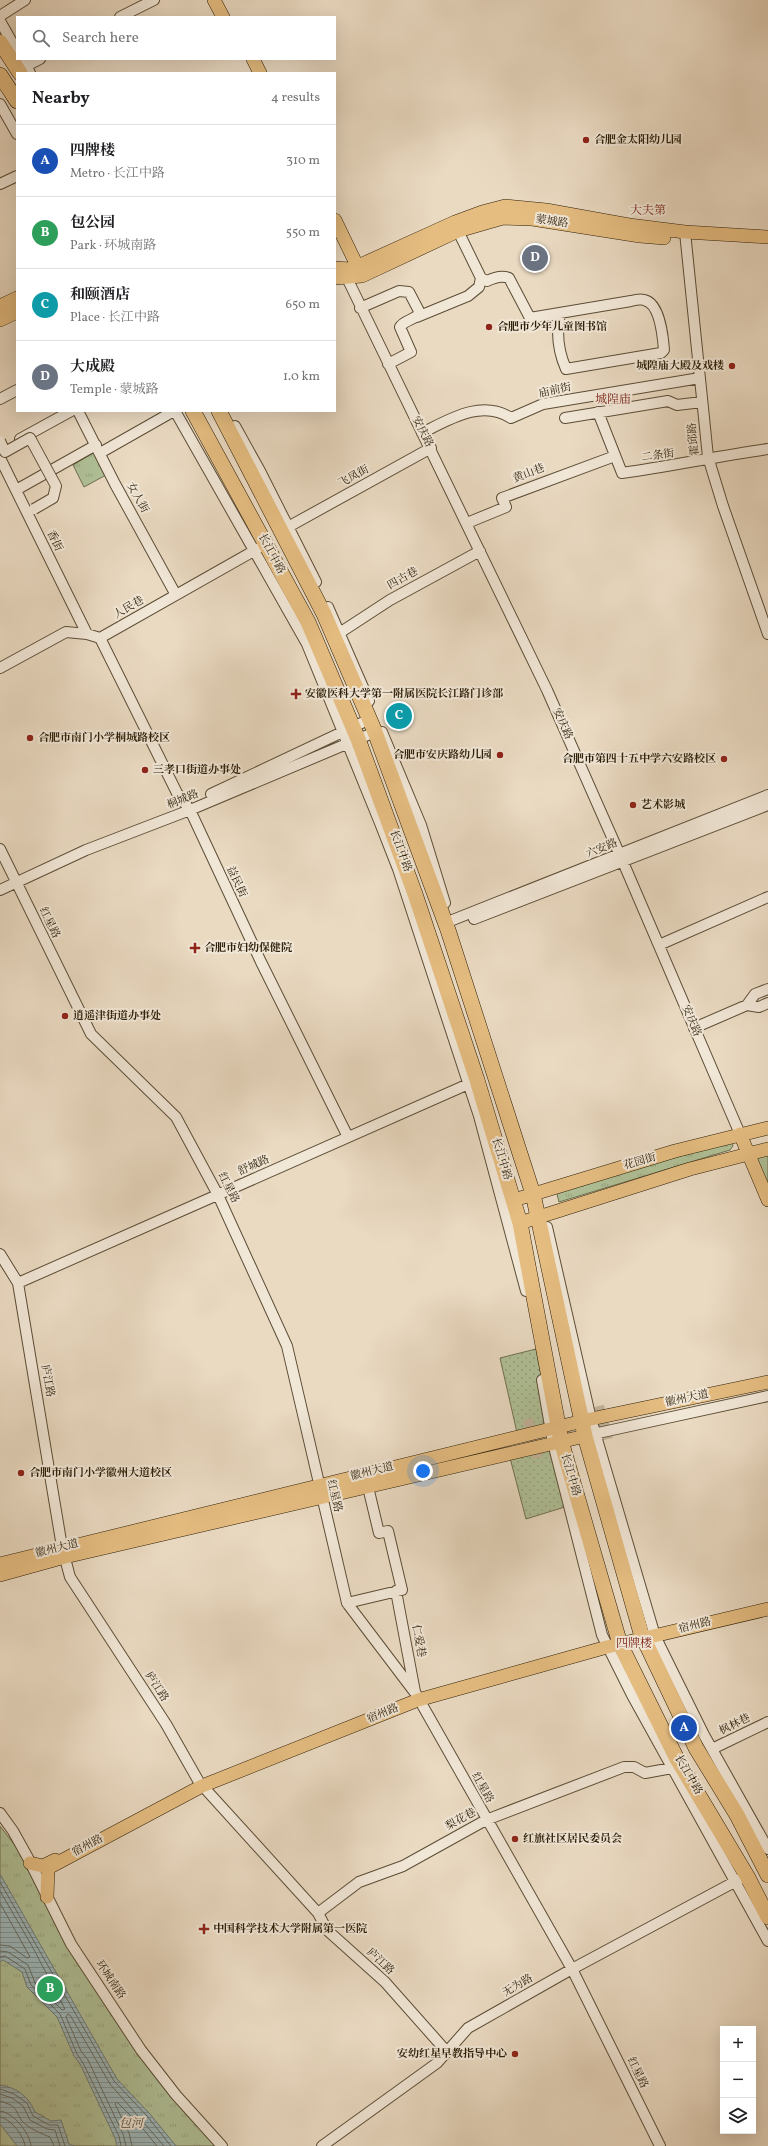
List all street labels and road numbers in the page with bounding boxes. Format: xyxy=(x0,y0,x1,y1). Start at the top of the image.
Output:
street label: 蒙城路 xyxy=(535,212,569,232)
street label: 庙前街 xyxy=(537,380,573,402)
street label: 安庆路 xyxy=(408,414,436,450)
street label: 霍邱路 xyxy=(685,422,703,456)
street label: 二条街 xyxy=(641,446,675,466)
street label: 黄山巷 xyxy=(511,461,547,487)
street label: 飞凤街 xyxy=(336,462,372,492)
street label: 女人街 xyxy=(122,480,152,516)
street label: 香街 xyxy=(42,528,66,554)
street label: 长江中路 xyxy=(254,531,288,577)
street label: 四古巷 xyxy=(385,564,421,594)
street label: 人民巷 xyxy=(111,593,147,623)
street label: 安庆路 xyxy=(548,706,576,742)
street label: 桐城路 xyxy=(165,787,201,813)
street label: 长江中路 xyxy=(385,828,415,874)
street label: 六安路 xyxy=(584,836,620,862)
street label: 益民街 xyxy=(222,864,250,900)
street label: 红星路 xyxy=(35,905,63,941)
street label: 安庆路 xyxy=(678,1003,704,1039)
street label: 长江中路 xyxy=(487,1136,515,1182)
street label: 花园街 xyxy=(622,1150,658,1174)
street label: 舒城路 xyxy=(236,1152,272,1180)
street label: 红星路 xyxy=(214,1170,242,1206)
street label: 庐江路 xyxy=(37,1363,57,1399)
street label: 徽州大道 xyxy=(664,1387,710,1411)
street label: 长江中路 xyxy=(557,1452,583,1498)
street label: 徽州大道 xyxy=(349,1459,395,1485)
street label: 红星路 xyxy=(323,1478,345,1514)
street label: 徽州大道 xyxy=(34,1536,80,1562)
street label: 宿州路 xyxy=(677,1615,713,1637)
street label: 仁爱巷 xyxy=(407,1623,429,1659)
street label: 庐江路 xyxy=(141,1669,171,1705)
street label: 宿州路 xyxy=(365,1701,401,1727)
street label: 枫林巷 xyxy=(717,1711,753,1739)
street label: 长江中路 xyxy=(671,1752,705,1798)
street label: 红星路 xyxy=(467,1770,497,1806)
street label: 梨花巷 xyxy=(443,1805,479,1835)
street label: 宿州路 xyxy=(70,1832,106,1860)
street label: 庐江路 xyxy=(363,1945,397,1979)
street label: 环城南路 xyxy=(91,1958,129,2002)
street label: 无为路 xyxy=(500,1971,536,2001)
street label: 红星路 xyxy=(623,2055,651,2091)

